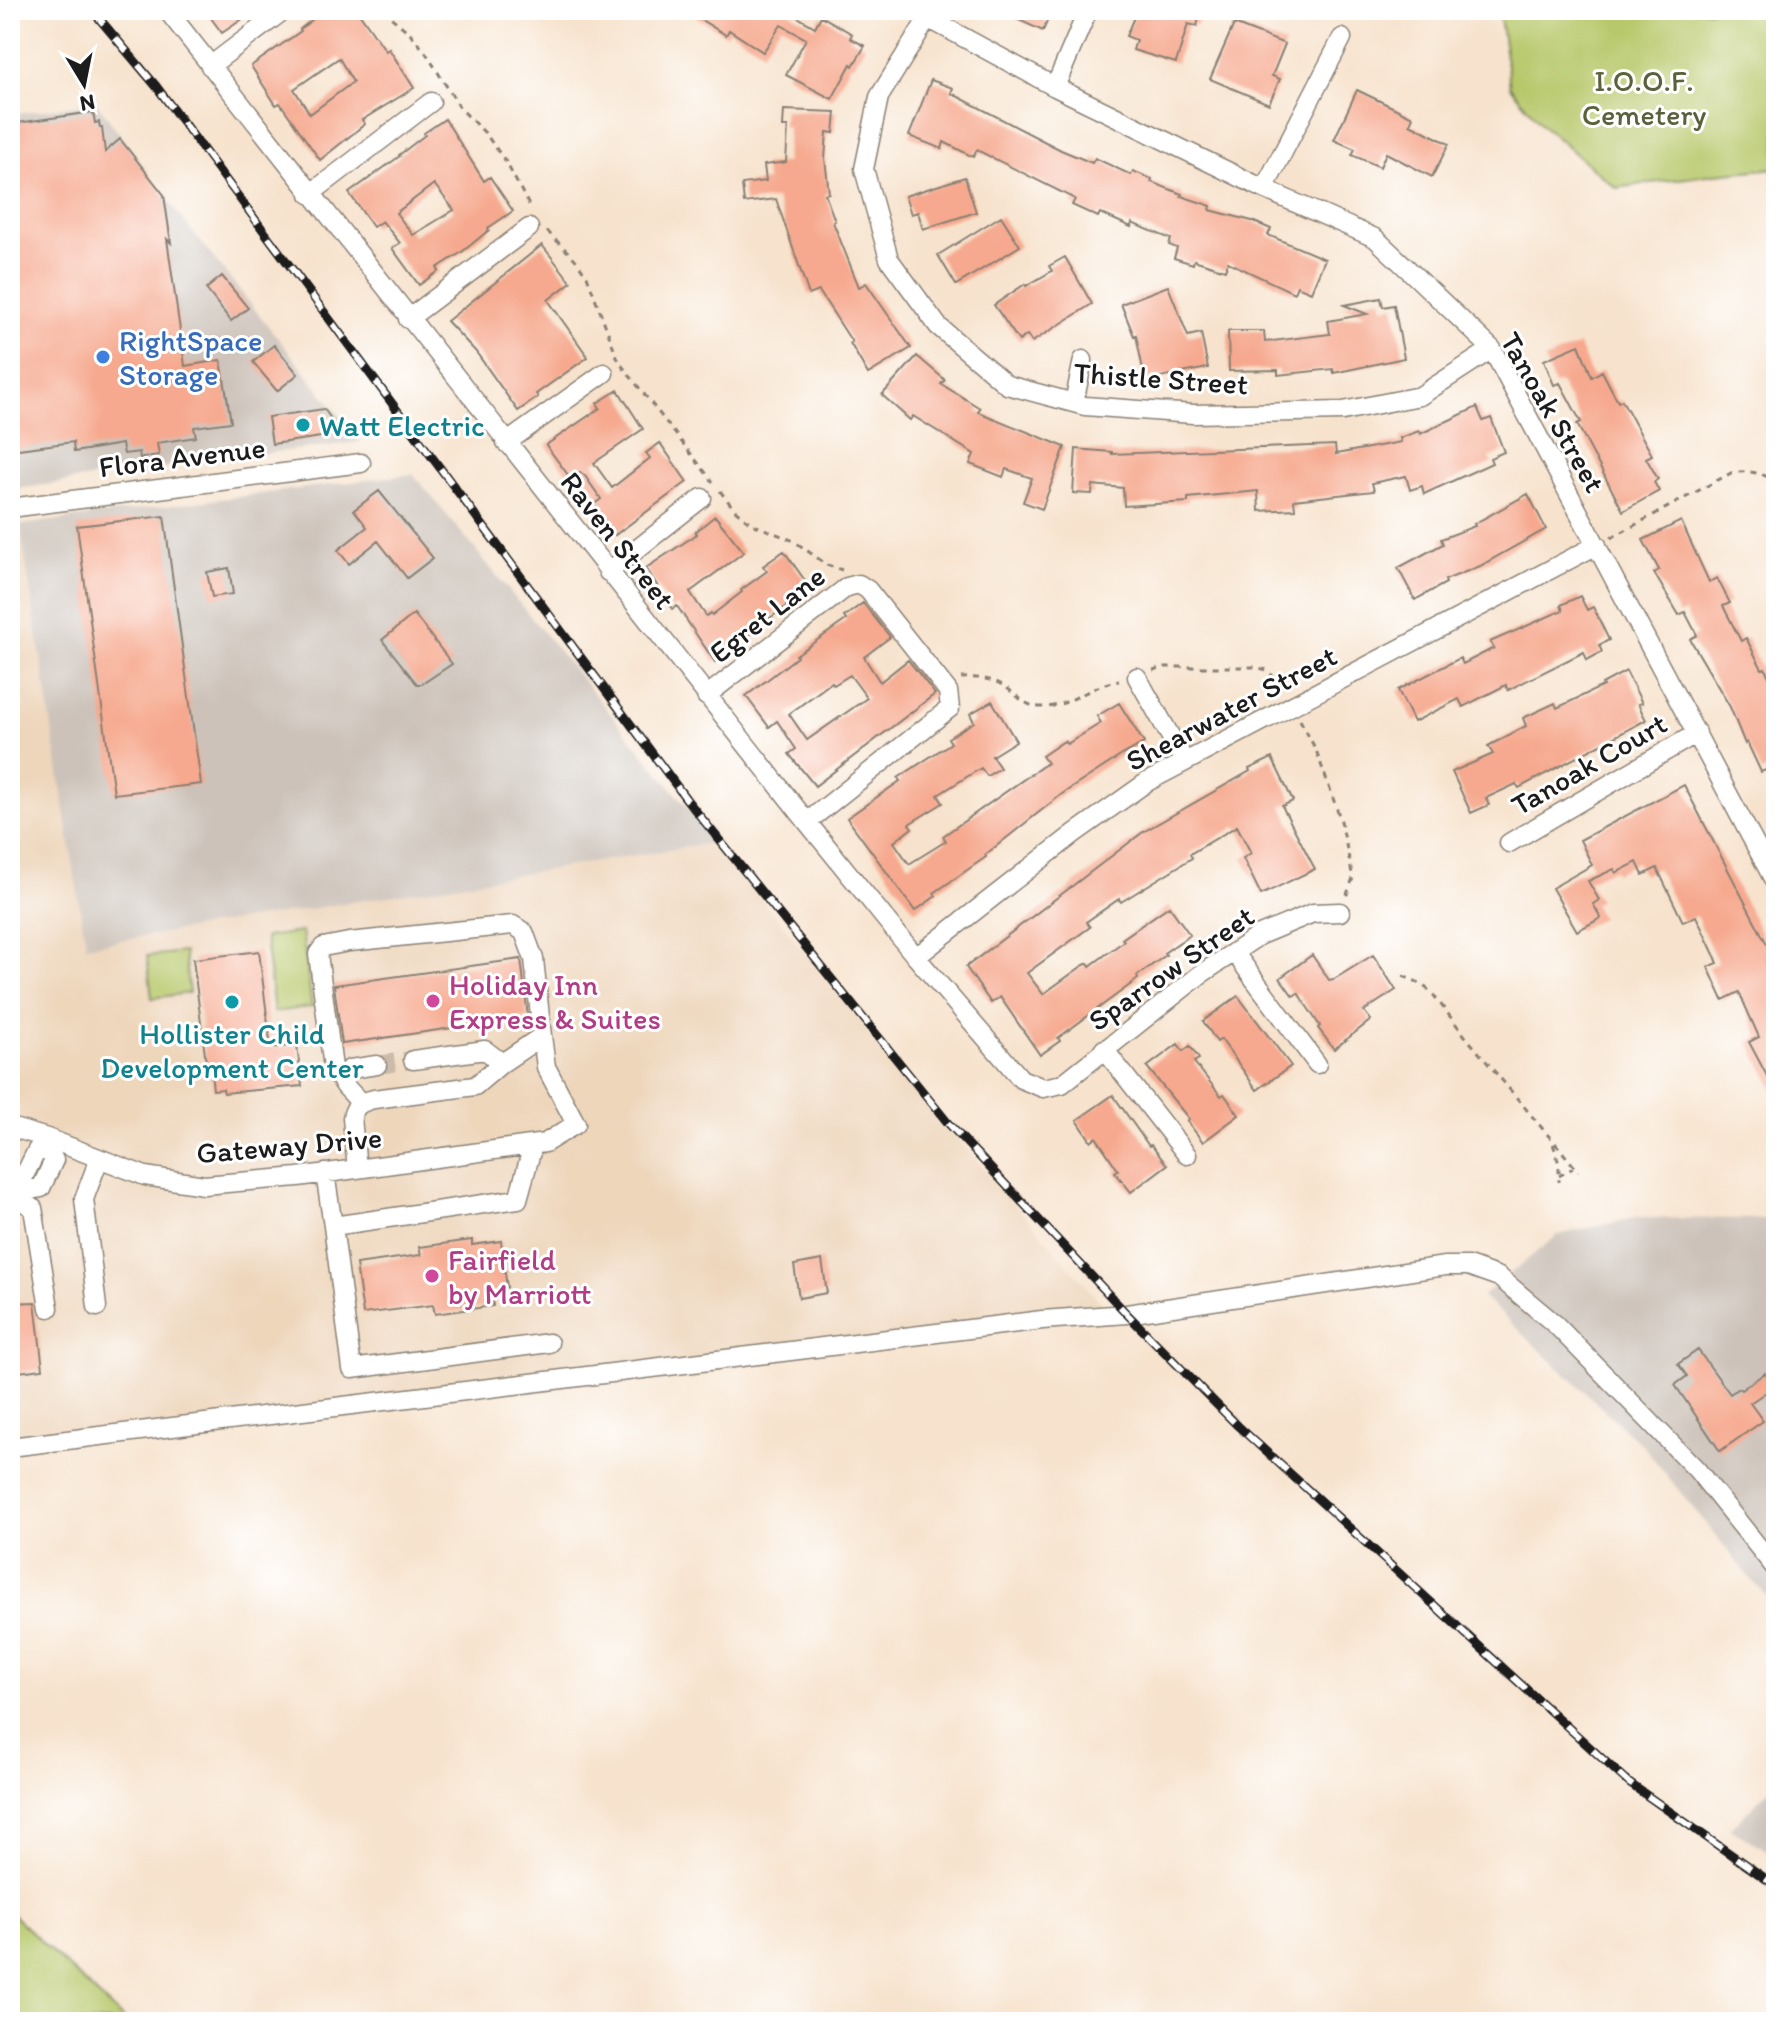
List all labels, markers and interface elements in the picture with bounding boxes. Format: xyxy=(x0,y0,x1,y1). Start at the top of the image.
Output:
north arrow xyxy=(44,44,124,124)
park label: I.O.O.F. Cemetery xyxy=(1582,62,1706,133)
text: N xyxy=(78,89,97,118)
place label: RightSpace Storage xyxy=(119,322,262,393)
street label: Tanoak Street xyxy=(1492,325,1614,499)
marker: RightSpace Storage xyxy=(94,348,112,366)
street label: Thistle Street xyxy=(1073,353,1249,403)
place label: Watt Electric xyxy=(319,407,485,444)
marker: Watt Electric xyxy=(294,416,312,434)
street label: Flora Avenue xyxy=(97,428,267,486)
street label: Raven Street xyxy=(553,464,683,616)
street label: Egret Lane xyxy=(702,557,832,671)
street label: Shearwater Street xyxy=(1119,637,1343,779)
street label: Tanoak Court xyxy=(1505,705,1673,823)
street label: Sparrow Street xyxy=(1081,897,1261,1039)
place label: Holiday Inn Express & Suites xyxy=(449,966,661,1037)
marker: Holiday Inn Express & Suites xyxy=(424,992,442,1010)
marker: Hollister Child Development Center xyxy=(223,993,241,1011)
place label: Hollister Child Development Center xyxy=(100,1015,364,1086)
street label: Gateway Drive xyxy=(195,1118,383,1172)
place label: Fairfield by Marriott xyxy=(448,1241,592,1312)
marker: Fairfield by Marriott xyxy=(423,1267,441,1285)

